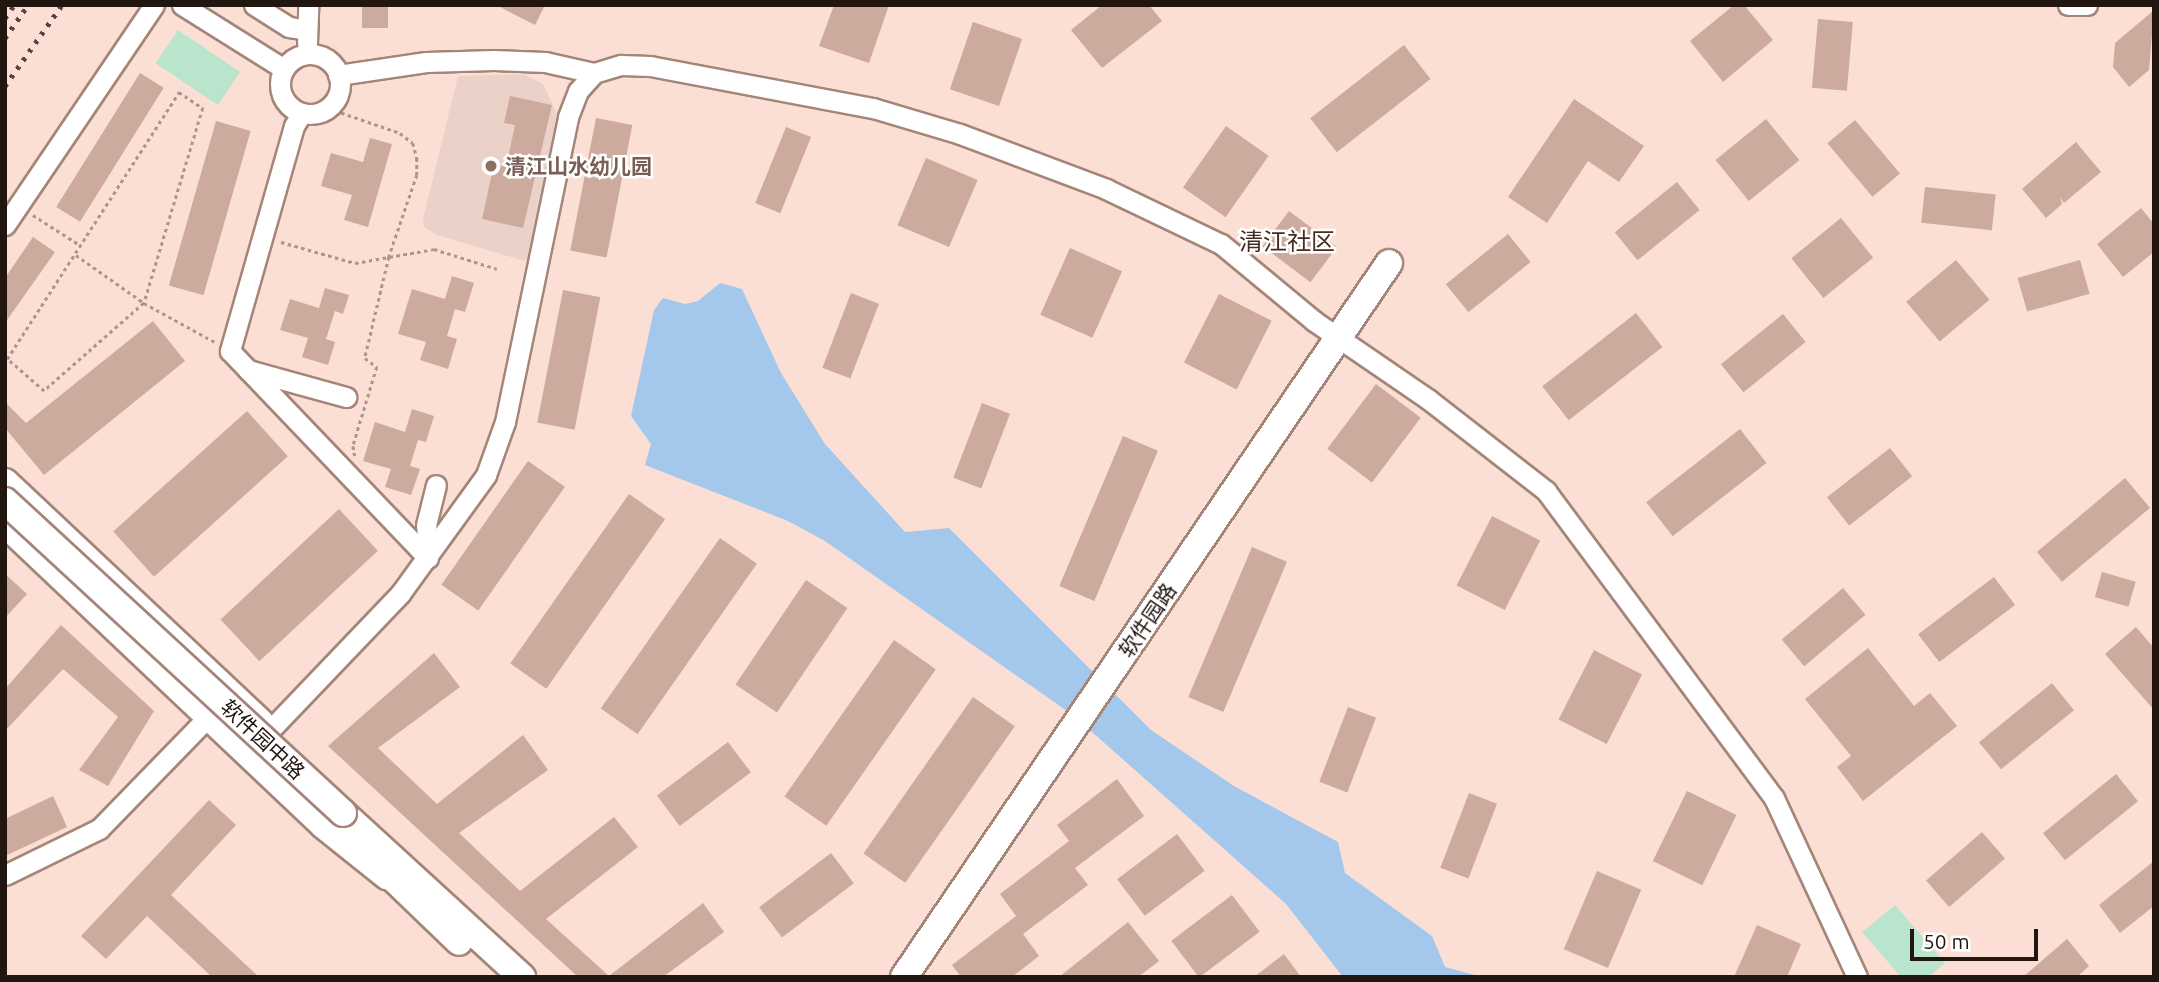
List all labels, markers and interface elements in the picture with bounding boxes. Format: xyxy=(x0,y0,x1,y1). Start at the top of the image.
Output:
place label: 清江山水幼儿园 xyxy=(505,153,652,179)
marker: 清江山水幼儿园 xyxy=(483,158,499,174)
district label: 清江社区 xyxy=(1239,228,1335,256)
street label: 软件园路 xyxy=(1113,578,1181,662)
street label: 软件园中路 xyxy=(216,694,310,784)
scale bar xyxy=(1914,916,2042,960)
text: 50 m xyxy=(1923,929,1970,953)

